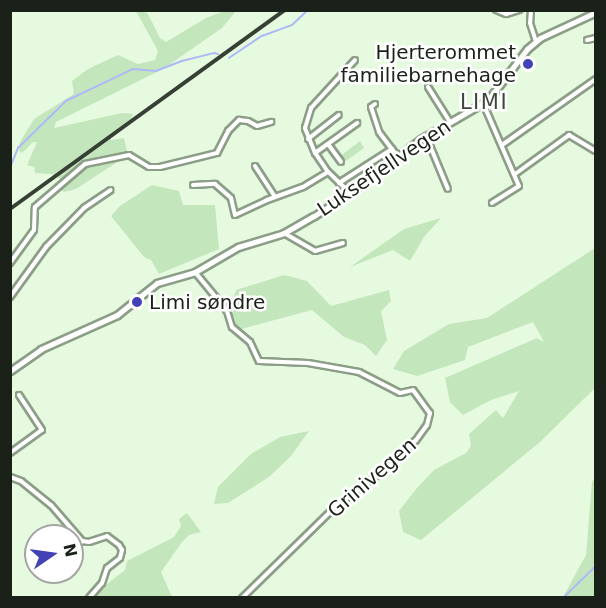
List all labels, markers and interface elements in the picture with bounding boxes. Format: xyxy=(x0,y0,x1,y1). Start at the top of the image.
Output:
place label: Hjerterommet familiebarnehage xyxy=(341,40,516,87)
marker: Hjerterommet familiebarnehage xyxy=(521,57,535,71)
district label: LIMI xyxy=(460,89,508,115)
street label: Luksefjellvegen xyxy=(313,115,455,221)
place label: Limi søndre xyxy=(149,290,265,314)
marker: Limi søndre xyxy=(130,295,144,309)
street label: Grinivegen xyxy=(323,433,421,523)
north arrow xyxy=(24,524,84,584)
text: N xyxy=(59,542,81,559)

